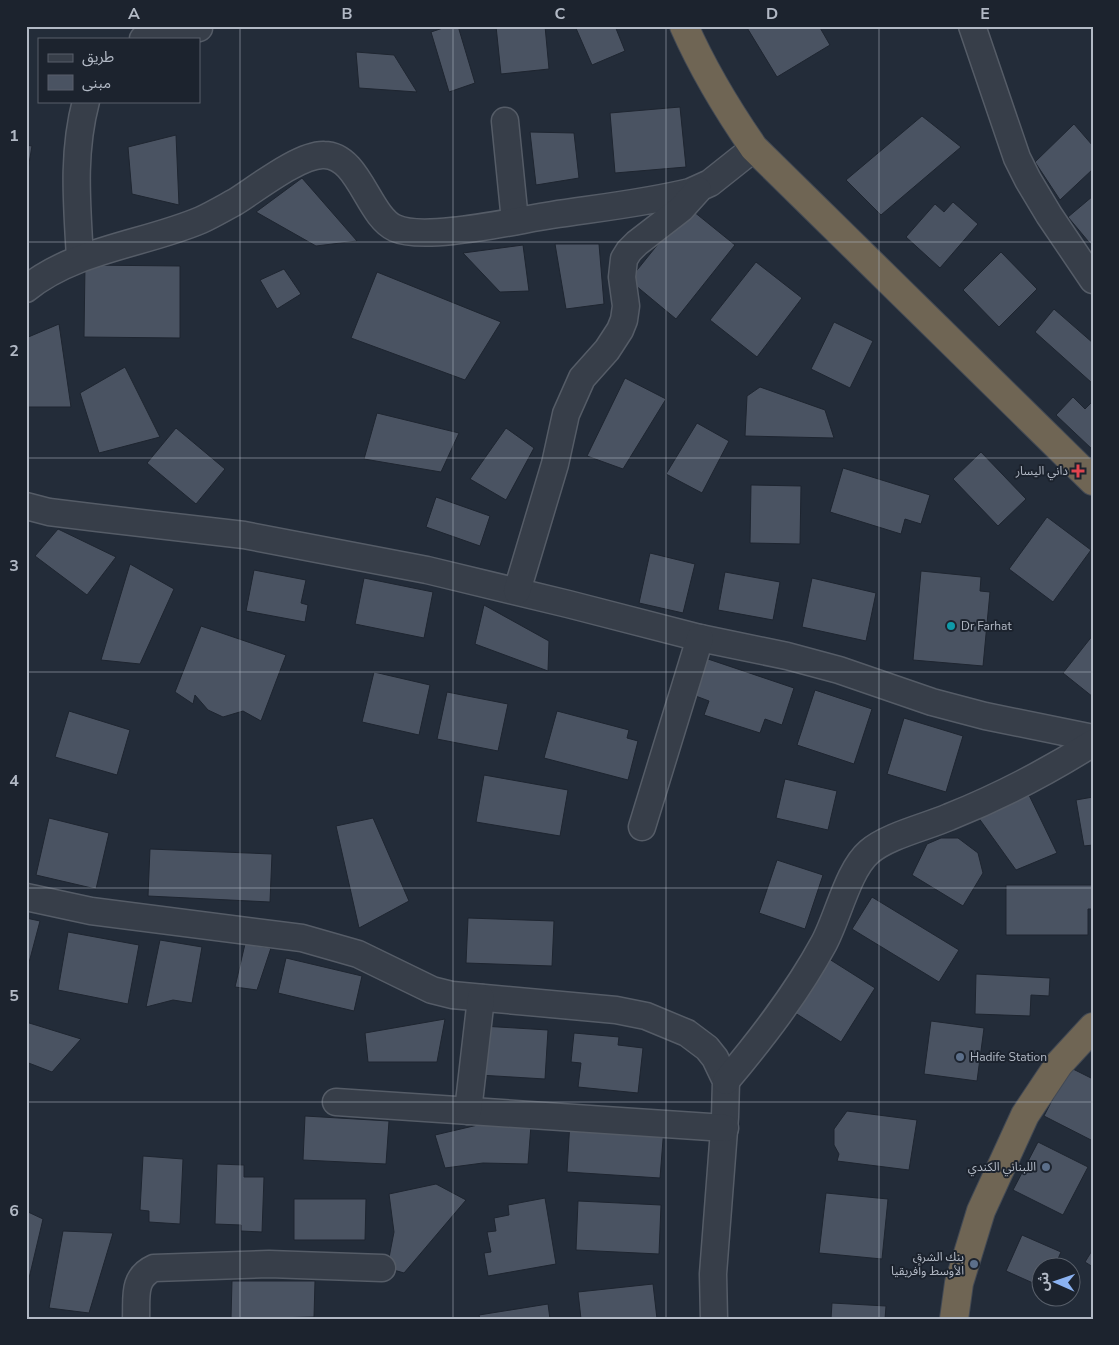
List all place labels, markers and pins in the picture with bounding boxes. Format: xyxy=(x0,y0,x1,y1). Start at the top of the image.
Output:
place label: داني اليسار xyxy=(1015,463,1068,481)
marker: داني اليسار xyxy=(1072,465,1084,477)
place label: Dr Farhat xyxy=(961,618,1012,634)
marker: Dr Farhat xyxy=(945,620,957,632)
place label: Hadife Station xyxy=(970,1049,1047,1065)
marker: Hadife Station xyxy=(954,1051,966,1063)
place label: اللبناني الكندي xyxy=(968,1159,1036,1177)
marker: اللبناني الكندي xyxy=(1040,1161,1052,1173)
place label: بنك الشرق الأوسط وأفريقيا xyxy=(891,1249,964,1279)
marker: بنك الشرق الأوسط وأفريقيا xyxy=(968,1258,980,1270)

